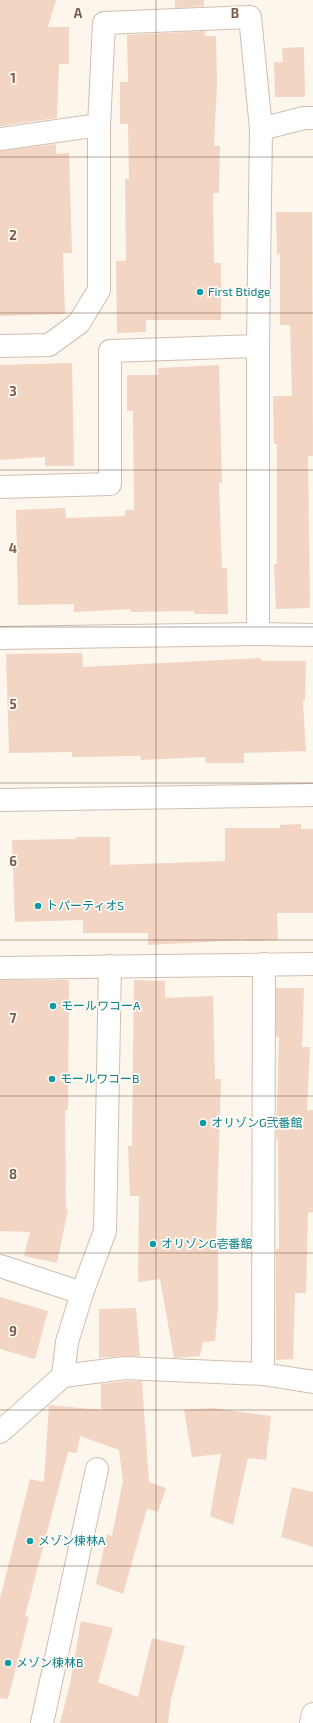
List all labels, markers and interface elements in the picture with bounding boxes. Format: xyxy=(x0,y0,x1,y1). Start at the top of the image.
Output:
text: A xyxy=(74,5,83,21)
text: B xyxy=(231,5,239,21)
text: 1 xyxy=(10,70,16,86)
text: 2 xyxy=(9,227,17,243)
place label: First Btidge xyxy=(208,284,271,298)
marker: First Btidge xyxy=(195,287,205,297)
text: 3 xyxy=(9,383,17,399)
text: 4 xyxy=(9,540,17,556)
text: 5 xyxy=(9,696,17,712)
text: 6 xyxy=(9,853,17,869)
place label: トパーティオS xyxy=(46,898,124,912)
marker: トパーティオS xyxy=(33,901,43,911)
place label: モールワコーA xyxy=(61,998,141,1012)
marker: モールワコーA xyxy=(48,1001,58,1011)
text: 7 xyxy=(10,1010,17,1026)
place label: モールワコーB xyxy=(60,1071,139,1085)
marker: モールワコーB xyxy=(47,1074,57,1084)
place label: オリゾンG弐番館 xyxy=(211,1115,303,1129)
marker: オリゾンG弐番館 xyxy=(198,1118,208,1128)
text: 8 xyxy=(9,1166,17,1182)
place label: オリゾンG壱番館 xyxy=(161,1236,253,1250)
marker: オリゾンG壱番館 xyxy=(148,1239,158,1249)
text: 9 xyxy=(9,1323,17,1339)
place label: メゾン棟林A xyxy=(38,1533,106,1547)
marker: メゾン棟林A xyxy=(25,1536,35,1546)
place label: メゾン棟林B xyxy=(16,1655,83,1669)
marker: メゾン棟林B xyxy=(3,1658,13,1668)

